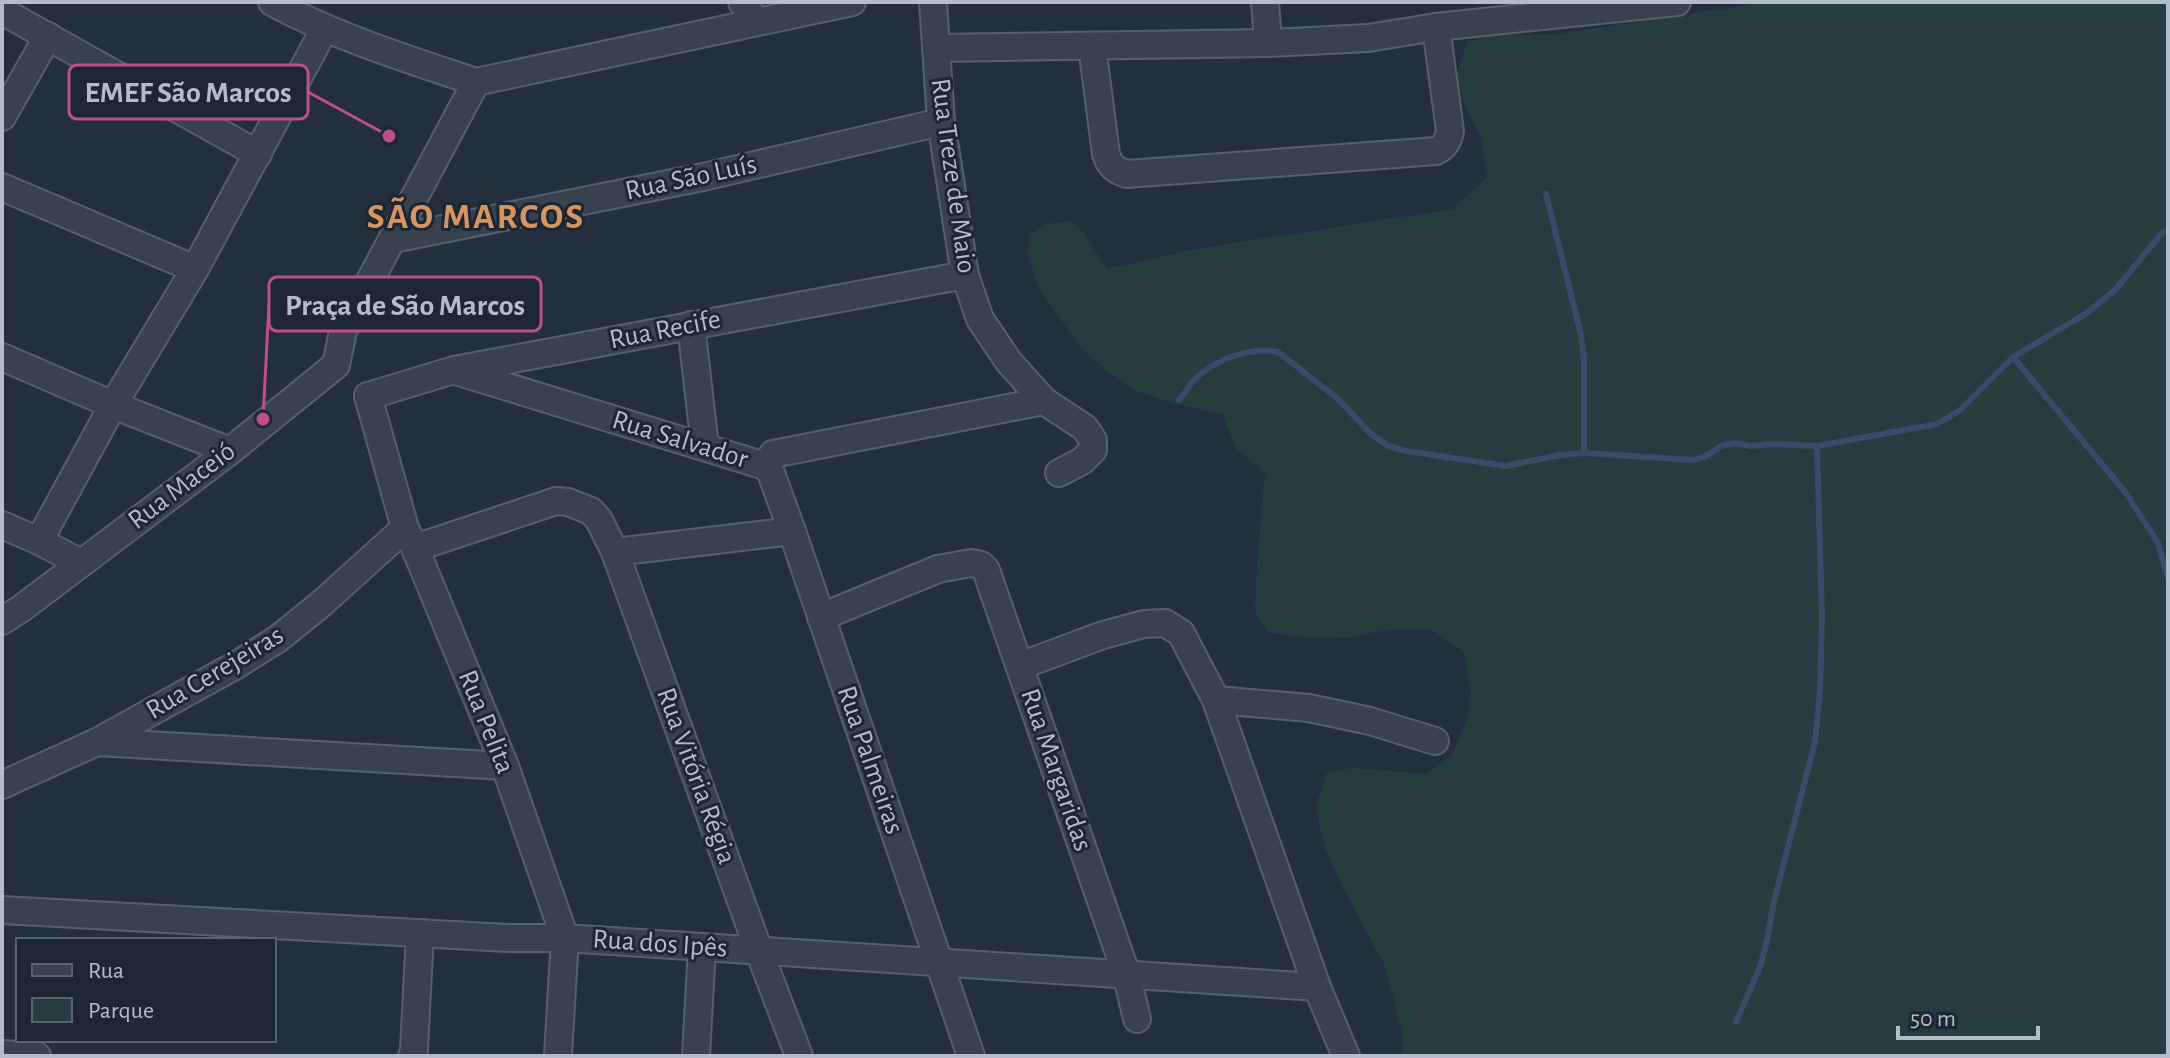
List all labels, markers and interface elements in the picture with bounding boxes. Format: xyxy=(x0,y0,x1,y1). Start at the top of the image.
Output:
callout: EMEF São Marcos xyxy=(69,65,308,119)
street label: Rua Treze de Maio xyxy=(925,77,981,275)
text: EMEF São Marcos xyxy=(84,78,292,108)
street label: Rua São Luís xyxy=(623,150,759,206)
district label: SÃO MARCOS xyxy=(367,196,585,235)
callout: Praça de São Marcos xyxy=(269,277,541,331)
text: Praça de São Marcos xyxy=(285,291,525,321)
street label: Rua Recife xyxy=(607,306,723,354)
street label: Rua Salvador xyxy=(609,406,751,474)
street label: Rua Maceió xyxy=(123,437,241,535)
street label: Rua Cerejeiras xyxy=(141,621,289,725)
street label: Rua Pelita xyxy=(453,666,519,778)
street label: Rua Palmeiras xyxy=(832,682,908,838)
street label: Rua Vitória Régia xyxy=(651,684,741,868)
street label: Rua Margaridas xyxy=(1015,685,1097,855)
street label: Rua dos Ipês xyxy=(592,925,728,963)
legend xyxy=(16,938,276,1042)
text: Rua xyxy=(88,959,124,983)
scale bar xyxy=(1898,990,2038,1040)
text: Parque xyxy=(88,999,154,1023)
text: 50 m xyxy=(1910,1007,1956,1031)

